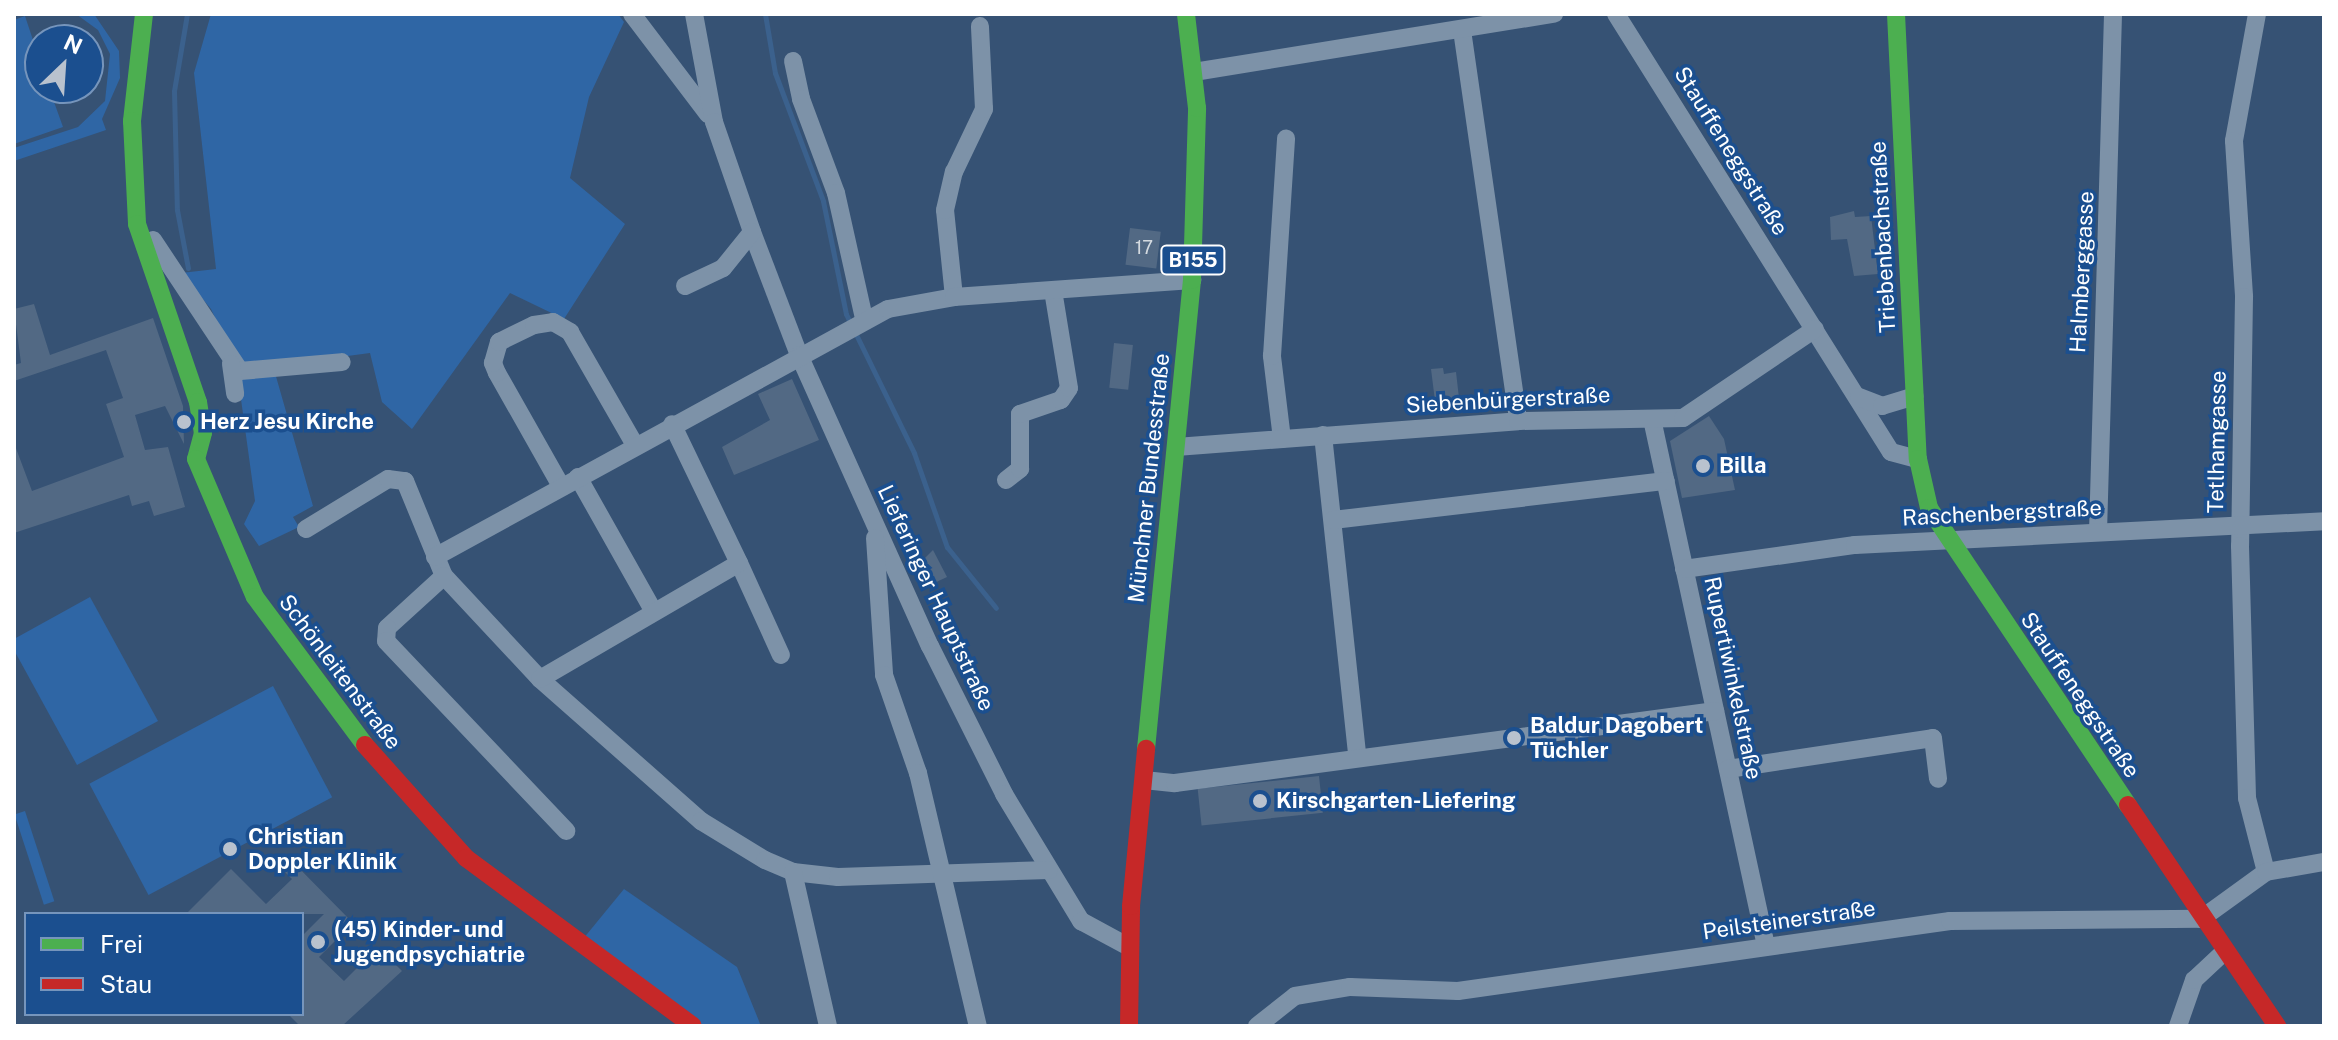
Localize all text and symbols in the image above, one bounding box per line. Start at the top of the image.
north arrow [24,24,104,104]
text: N [60,29,87,59]
street label: Stauffeneggstraße [1668,62,1794,240]
street label: Triebenbachstraße [1865,140,1901,334]
street label: Halmberggasse [2065,190,2099,354]
house number: 17 [1135,237,1153,259]
road number: B155 [1159,244,1227,276]
street label: Münchner Bundesstraße [1123,352,1175,604]
street label: Tetlhamgasse [2203,371,2231,513]
street label: Siebenbürgerstraße [1405,381,1611,419]
place label: Herz Jesu Kirche [200,409,374,435]
marker: Herz Jesu Kirche [175,413,193,431]
place label: Billa [1719,453,1767,479]
marker: Billa [1694,457,1712,475]
street label: Lieferinger Hauptstraße [872,481,1000,715]
street label: Raschenbergstraße [1902,495,2102,531]
street label: Rupertiwinkelstraße [1699,574,1767,782]
street label: Schönleitenstraße [273,589,407,755]
street label: Stauffeneggstraße [2015,607,2145,783]
place label: Baldur Dagobert Tüchler [1530,712,1703,764]
marker: Baldur Dagobert Tüchler [1505,729,1523,747]
place label: Kirschgarten-Liefering [1276,788,1516,814]
marker: Kirschgarten-Liefering [1251,792,1269,810]
place label: Christian Doppler Klinik [248,823,397,874]
marker: Christian Doppler Klinik [219,838,241,860]
street label: Peilsteinerstraße [1701,895,1877,945]
legend [24,912,304,1016]
place label: (45) Kinder- und Jugendpsychiatrie [334,916,525,968]
text: Frei [100,930,143,958]
marker: (45) Kinder- und Jugendpsychiatrie [309,933,327,951]
text: Stau [100,970,152,998]

